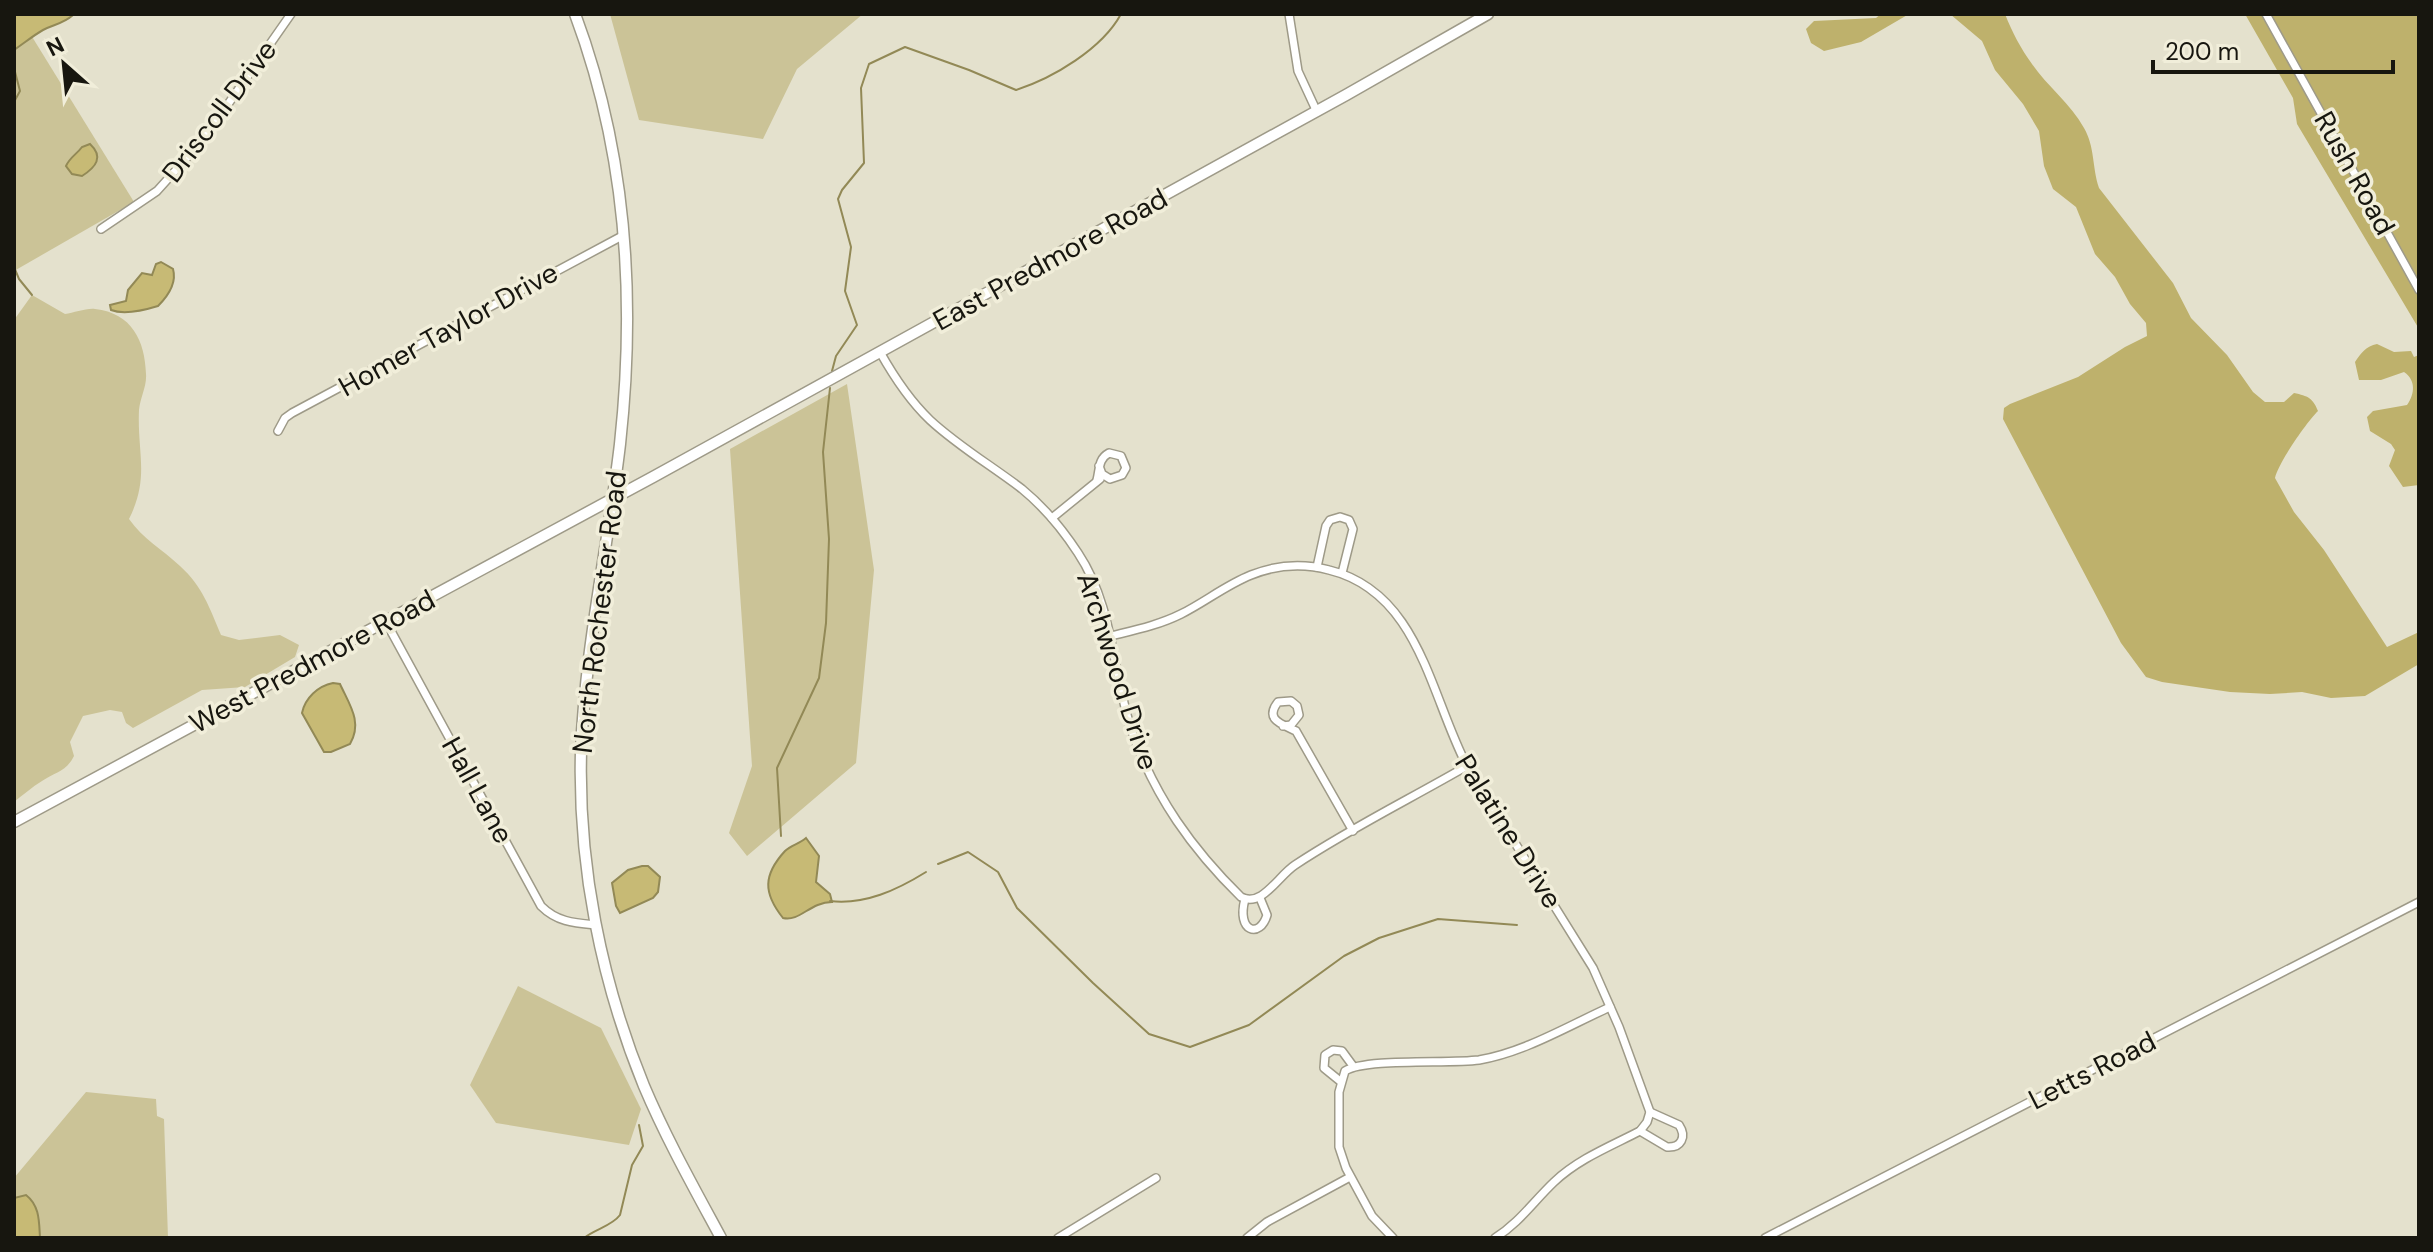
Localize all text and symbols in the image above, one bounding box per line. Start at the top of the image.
north arrow [24,24,104,104]
scale bar [2153,24,2393,74]
text: N [41,30,69,63]
street label: Driscoll Drive [154,33,285,190]
text: 200 m [2165,36,2239,67]
street label: Rush Road [2306,105,2404,241]
street label: East Predmore Road [927,180,1174,339]
street label: Homer Taylor Drive [332,254,564,405]
street label: North Rochester Road [564,469,635,755]
street label: Archwood Drive [1068,568,1167,775]
street label: West Predmore Road [183,581,441,742]
street label: Hall Lane [433,730,522,850]
street label: Palatine Drive [1446,747,1571,915]
street label: Letts Road [2022,1023,2162,1118]

